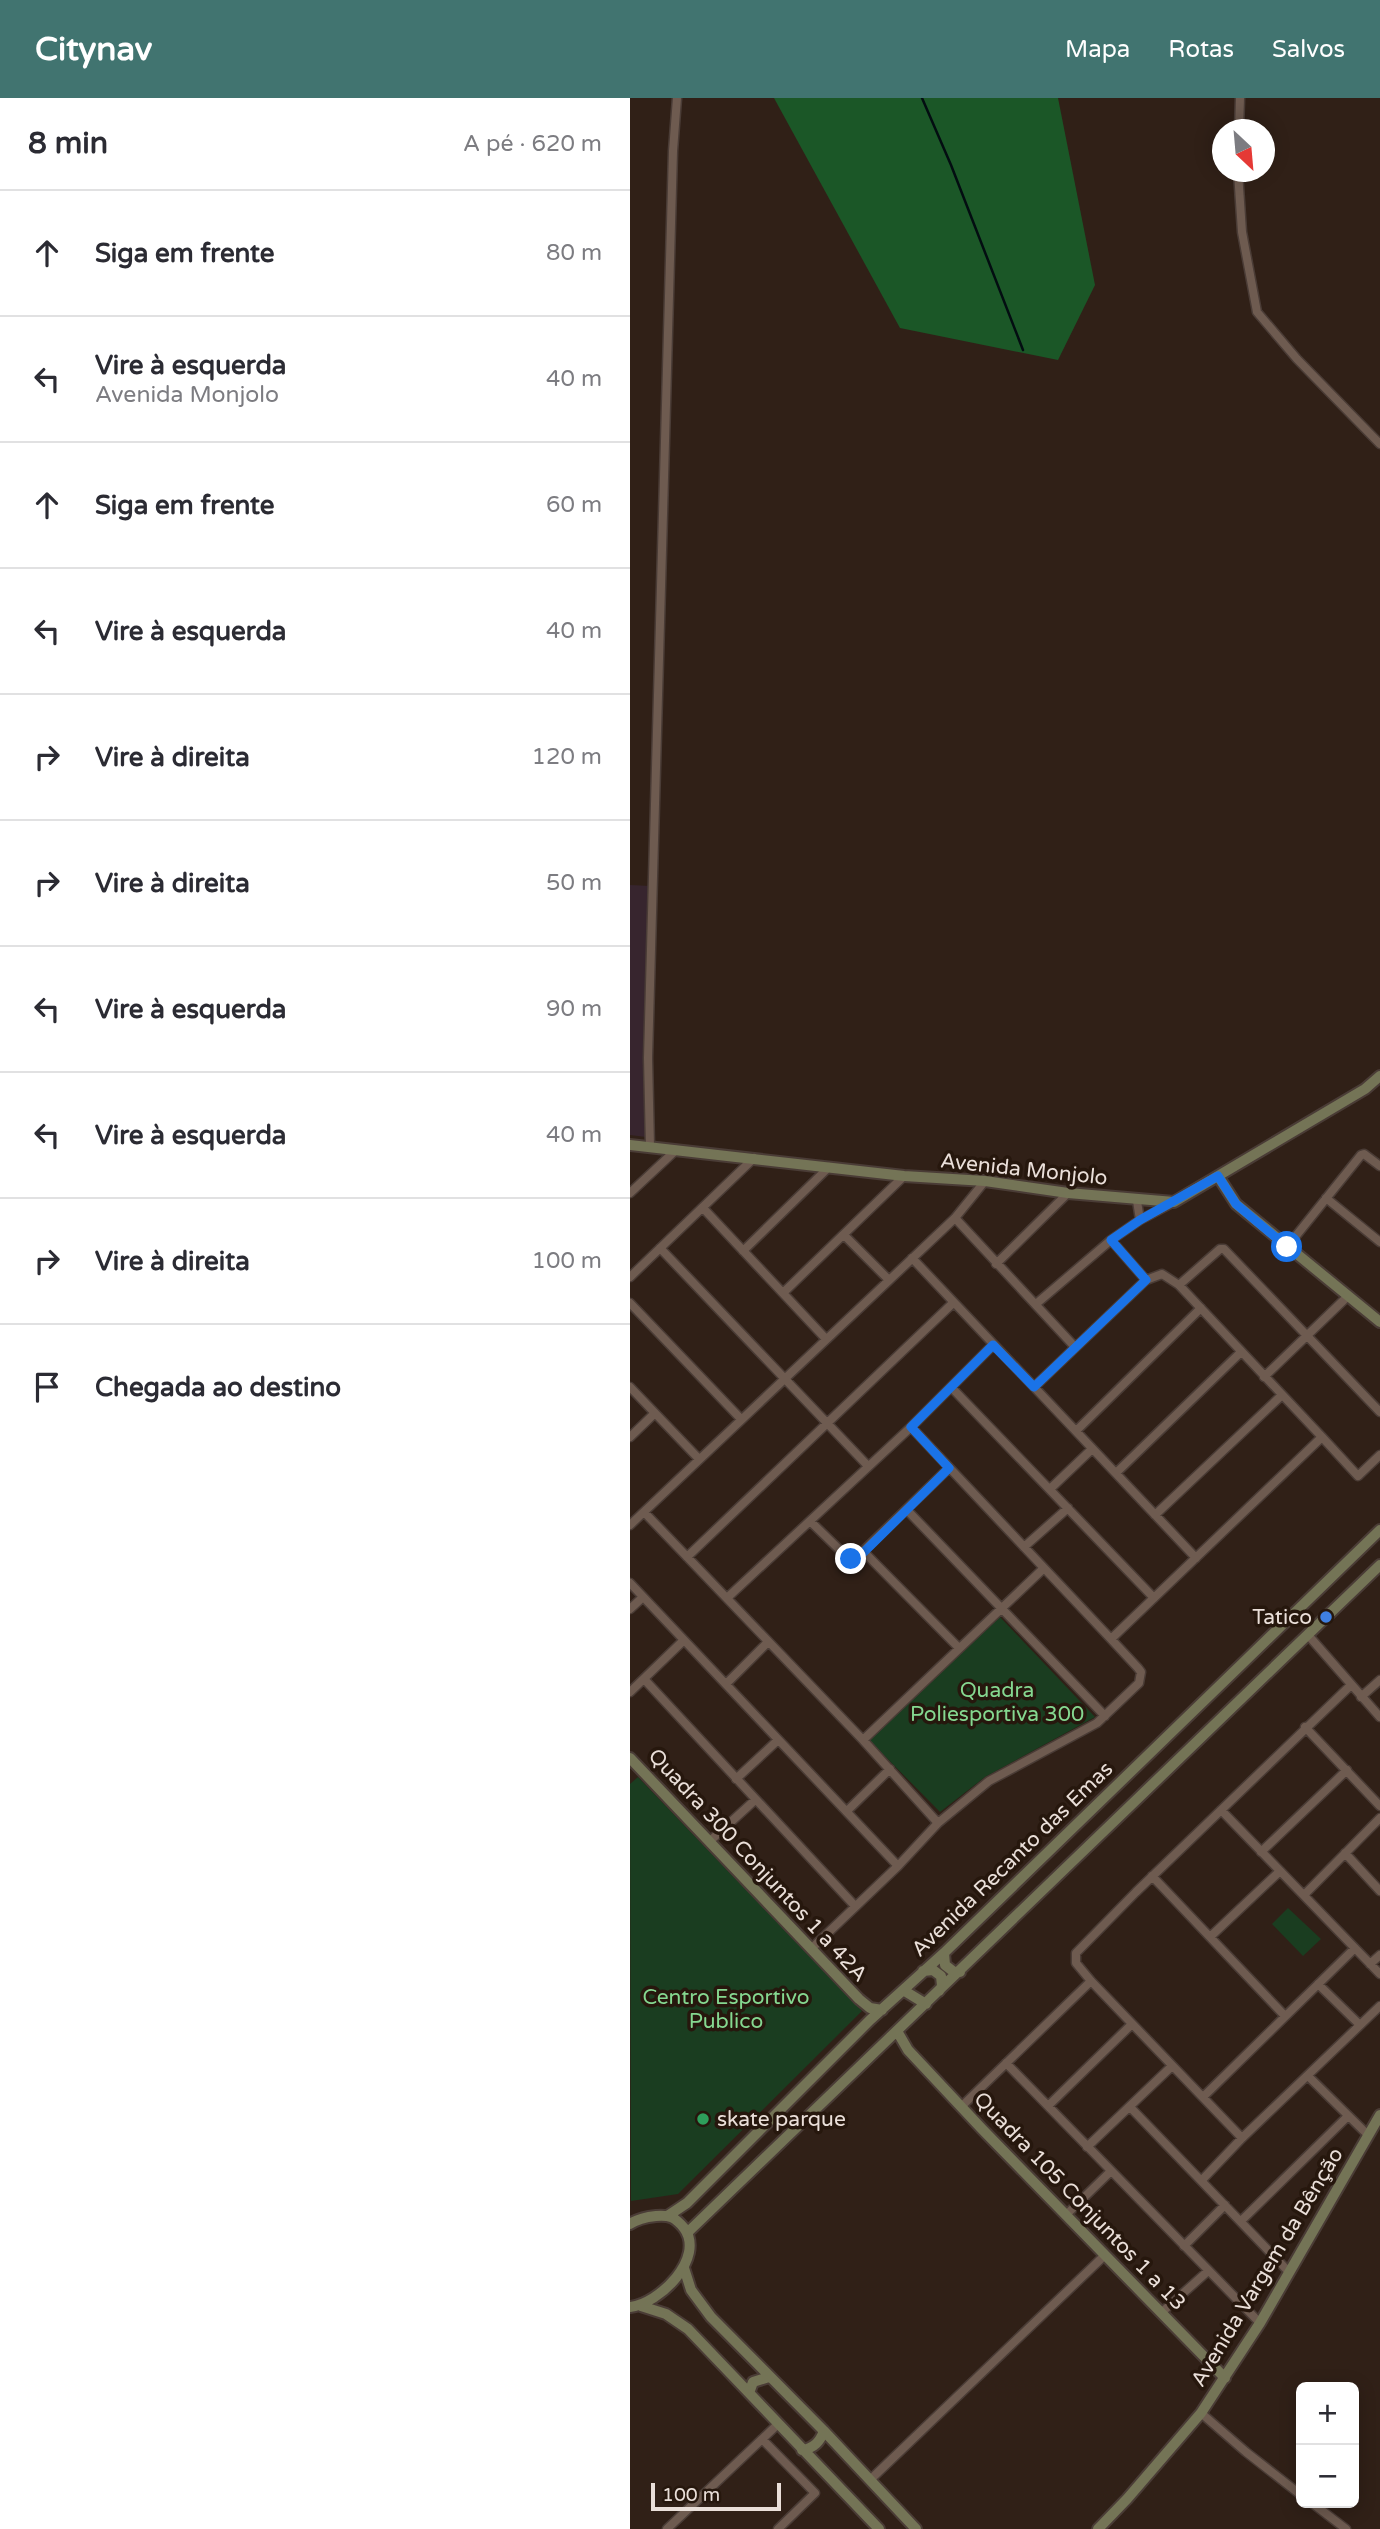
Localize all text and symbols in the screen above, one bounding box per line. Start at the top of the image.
text: Citynav [35,30,152,69]
text: Mapa [1065,35,1130,64]
text: Rotas [1168,35,1234,64]
text: Salvos [1272,35,1345,64]
north arrow [1212,119,1275,182]
text: 8 min [28,125,108,162]
text: A pé · 620 m [463,130,602,158]
icon: ahead [28,234,66,272]
text: Siga em frente [95,238,275,269]
text: 80 m [546,239,602,267]
text: Vire à esquerda [95,350,286,381]
icon: left [28,360,66,398]
text: 40 m [546,365,602,393]
text: Avenida Monjolo [95,381,279,409]
icon: ahead [28,486,66,524]
text: Siga em frente [95,490,275,521]
text: 60 m [546,491,602,519]
icon: left [28,612,66,650]
text: Vire à esquerda [95,616,286,647]
text: 40 m [546,617,602,645]
icon: right [28,738,66,776]
text: Vire à direita [95,742,250,773]
text: 120 m [532,743,602,771]
icon: right [28,864,66,902]
text: Vire à direita [95,868,250,899]
text: 50 m [546,869,602,897]
icon: left [28,990,66,1028]
text: Vire à esquerda [95,994,286,1025]
text: 90 m [546,995,602,1023]
icon: left [28,1116,66,1154]
text: Vire à esquerda [95,1120,286,1151]
text: 40 m [546,1121,602,1149]
street label: Avenida Monjolo [939,1148,1109,1191]
route start [1271,1231,1302,1262]
icon: right [28,1242,66,1280]
text: Vire à direita [95,1246,250,1277]
text: 100 m [532,1247,602,1275]
icon: arrive [28,1368,66,1406]
text: Chegada ao destino [95,1372,341,1403]
route end [835,1543,866,1574]
place label: Tatico [1252,1605,1312,1630]
marker: Tatico [1318,1609,1334,1625]
park label: Quadra Poliesportiva 300 [910,1678,1084,1727]
street label: Quadra 300 Conjuntos 1 a 42A [643,1744,872,1987]
street label: Avenida Recanto das Emas [907,1757,1118,1962]
park label: Centro Esportivo Publico [642,1985,810,2034]
street label: Quadra 105 Conjuntos 1 a 13 [969,2087,1191,2316]
place label: skate parque [717,2107,846,2132]
marker: skate parque [695,2111,711,2127]
street label: Avenida Vargem da Bênção [1186,2143,1349,2391]
map controls [1296,2382,1359,2508]
button: + [1296,2382,1359,2445]
button: − [1296,2445,1359,2508]
scale bar [651,2480,780,2512]
text: 100 m [662,2484,720,2506]

